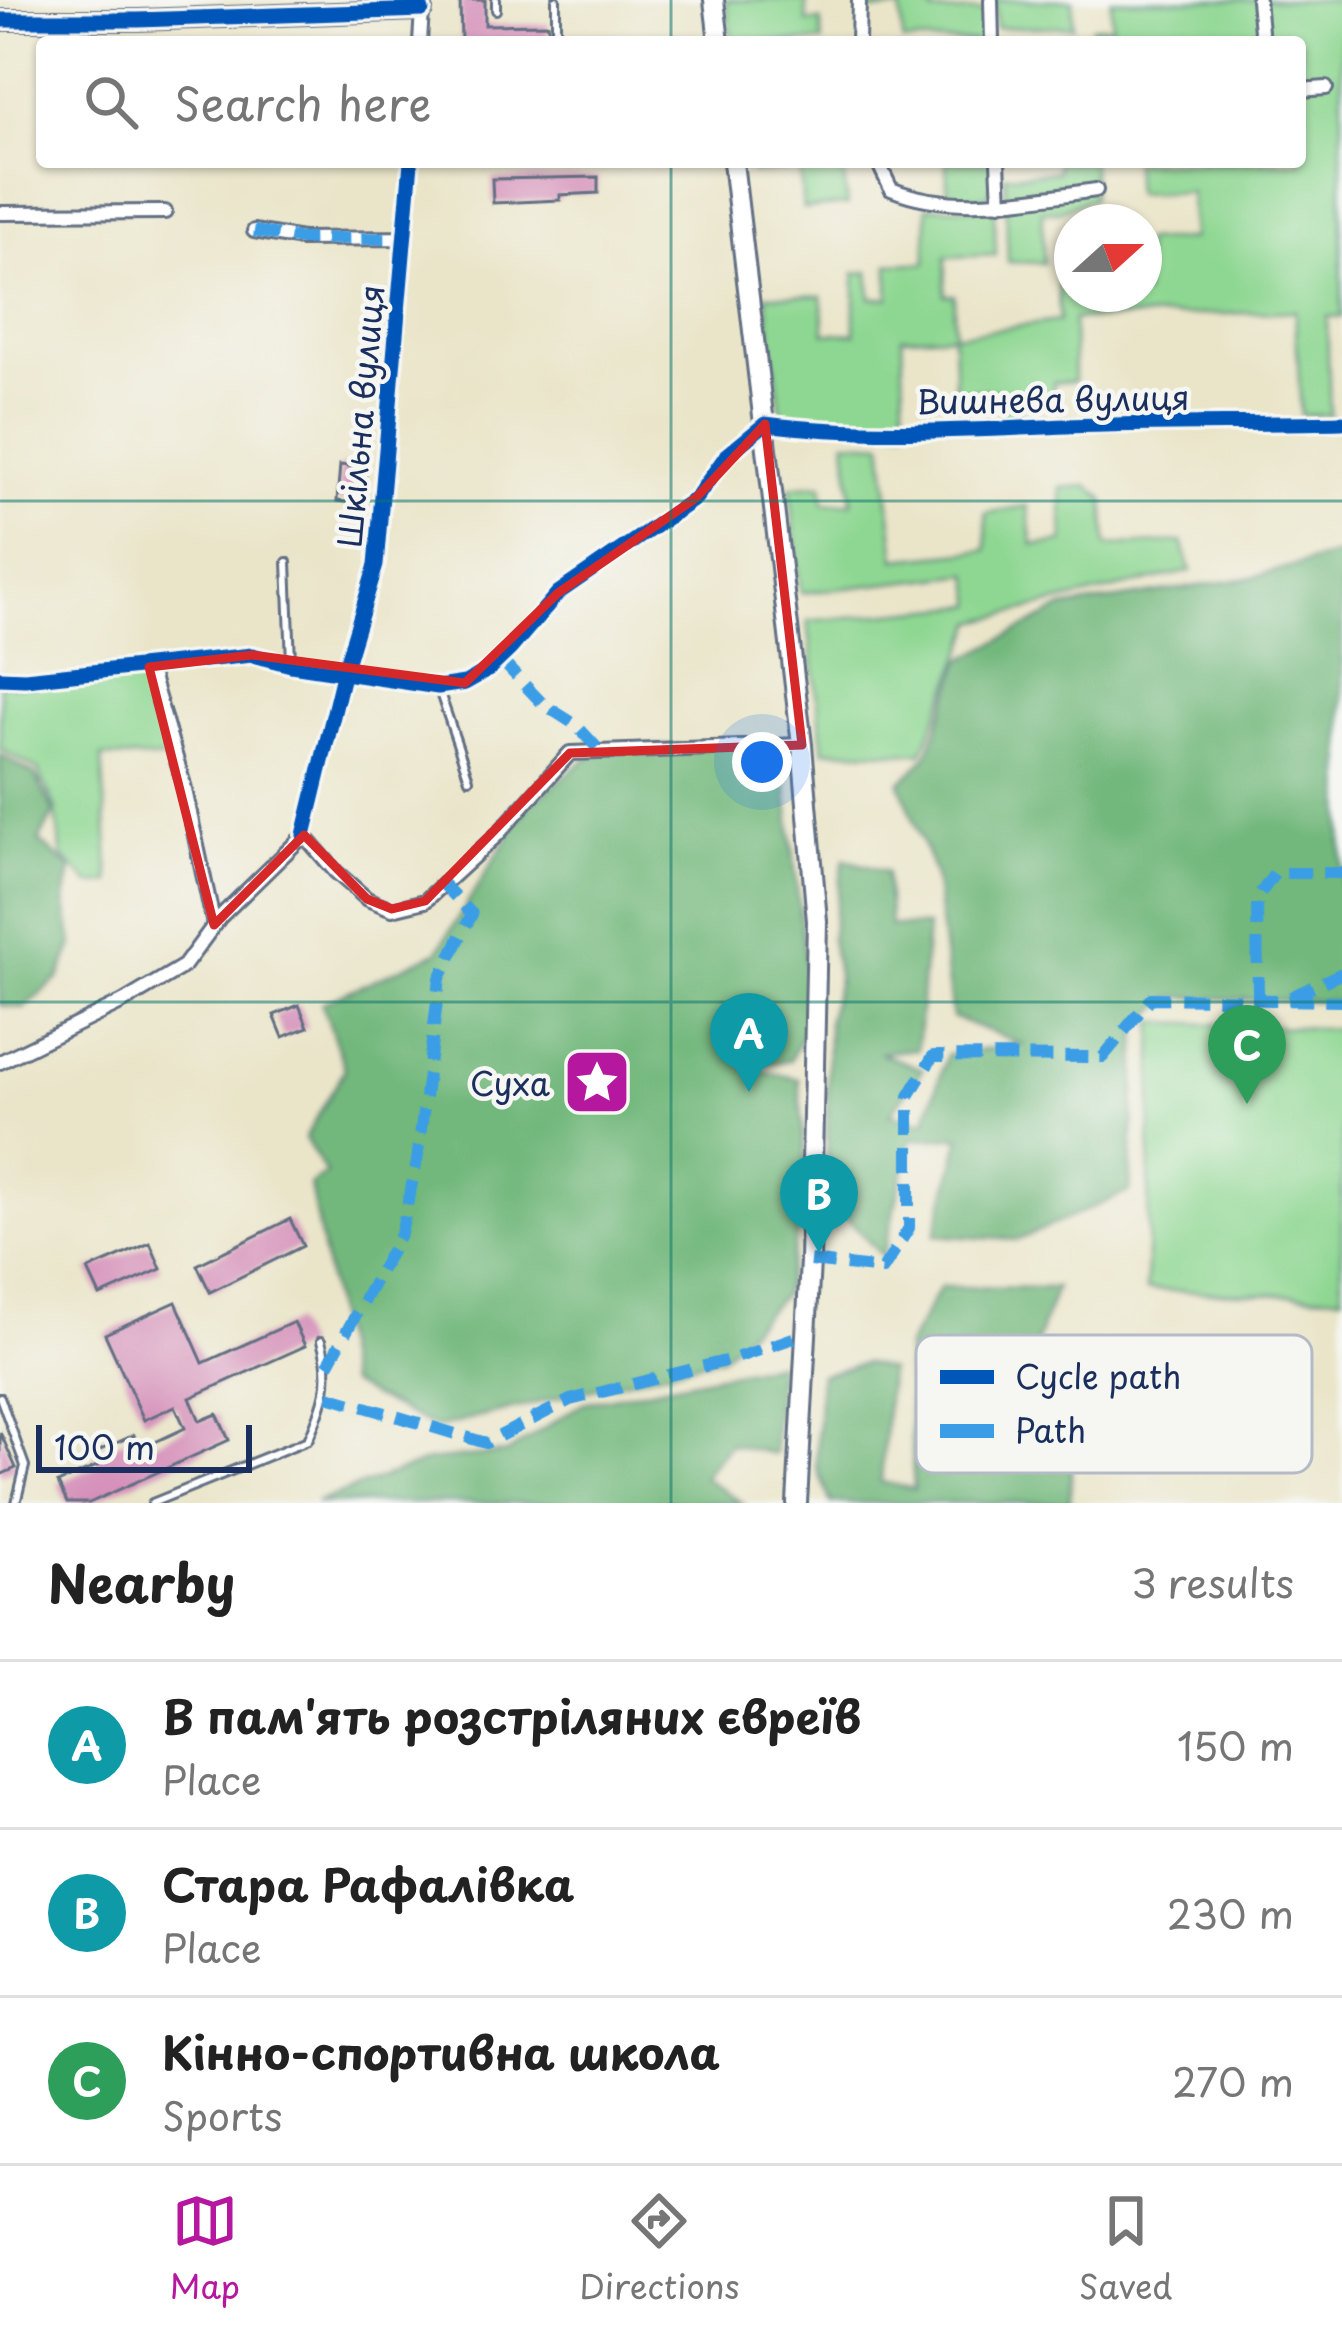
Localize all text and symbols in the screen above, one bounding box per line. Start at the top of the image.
search box [36,36,1306,168]
text: Search here [174,68,431,136]
icon: search [78,69,144,135]
north arrow [1054,204,1162,312]
street label: Шкільна вулиця [323,283,395,549]
street label: Вишнева вулиця [916,371,1190,425]
your location [732,732,792,792]
pin: A [710,993,788,1092]
pin: C [1208,1005,1286,1104]
place icon: Суха [562,1047,632,1117]
place label: Суха [470,1057,551,1107]
pin: B [780,1154,858,1253]
legend [916,1335,1312,1473]
text: Cycle path [1015,1350,1181,1400]
text: Path [1015,1404,1086,1454]
scale bar [36,1419,252,1472]
text: 100 m [54,1421,155,1471]
text: Nearby [48,1543,235,1620]
text: 3 results [1131,1552,1294,1611]
text: В пам'ять розстріляних євреїв [162,1681,861,1749]
text: A [72,1715,102,1774]
text: 150 m [1177,1715,1294,1774]
text: Place [162,1749,262,1808]
text: Стара Рафалівка [162,1849,574,1917]
text: B [74,1883,100,1942]
text: 230 m [1167,1883,1294,1942]
text: Place [162,1917,262,1976]
text: Кінно-спортивна школа [162,2017,720,2085]
text: C [72,2051,102,2110]
text: 270 m [1172,2051,1294,2110]
text: Sports [162,2085,282,2144]
tab: Map [170,2188,240,2310]
tab: Directions [579,2188,740,2310]
tab: Saved [1079,2188,1172,2310]

